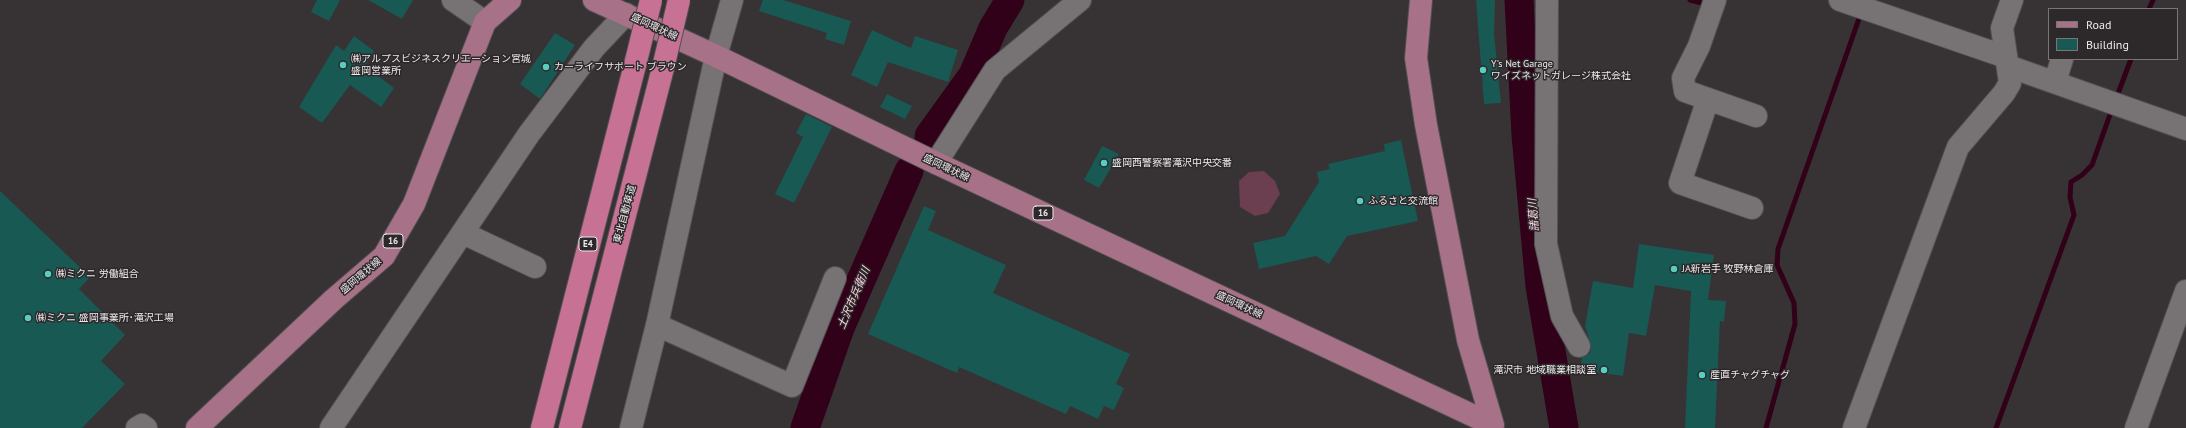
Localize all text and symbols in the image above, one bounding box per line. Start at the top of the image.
legend [2048,8,2178,60]
street label: 盛岡環状線 [629,11,679,43]
text: Road [2086,17,2111,32]
text: Building [2086,37,2129,52]
place label: ㈱アルプスビジネスクリエーション宮城 盛岡営業所 [351,53,531,76]
place label: Y’s Net Garage ワイズネットガレージ株式会社 [1491,58,1631,82]
marker: ㈱アルプスビジネスクリエーション宮城 盛岡営業所 [338,60,348,70]
place label: カーライフサポート ブラウン [554,61,687,73]
marker: カーライフサポート ブラウン [541,62,551,72]
marker: Y’s Net Garage ワイズネットガレージ株式会社 [1478,65,1488,75]
street label: 盛岡環状線 [921,152,971,184]
place label: 盛岡西警察署滝沢中央交番 [1112,157,1232,169]
marker: 盛岡西警察署滝沢中央交番 [1099,158,1109,168]
street label: 東北自動車道 [611,183,639,245]
place label: ふるさと交流館 [1368,195,1438,207]
marker: ふるさと交流館 [1355,196,1365,206]
water label: 諸葛川 [1526,198,1542,232]
road number: 16 [1033,206,1053,220]
road number: 16 [383,234,403,248]
road number: E4 [579,237,597,251]
street label: 盛岡環状線 [338,255,384,297]
place label: JA新岩手 牧野林倉庫 [1682,263,1773,275]
marker: JA新岩手 牧野林倉庫 [1669,264,1679,274]
water label: 土沢市兵衛川 [835,265,873,331]
place label: ㈱ミクニ 労働組合 [56,268,139,280]
marker: ㈱ミクニ 労働組合 [43,269,53,279]
street label: 盛岡環状線 [1214,289,1264,321]
place label: ㈱ミクニ 盛岡事業所･滝沢工場 [36,312,174,324]
marker: ㈱ミクニ 盛岡事業所･滝沢工場 [23,313,33,323]
place label: 滝沢市 地域職業相談室 [1493,364,1596,376]
marker: 滝沢市 地域職業相談室 [1599,365,1609,375]
place label: 産直チャグチャグ [1710,369,1790,381]
marker: 産直チャグチャグ [1697,370,1707,380]

